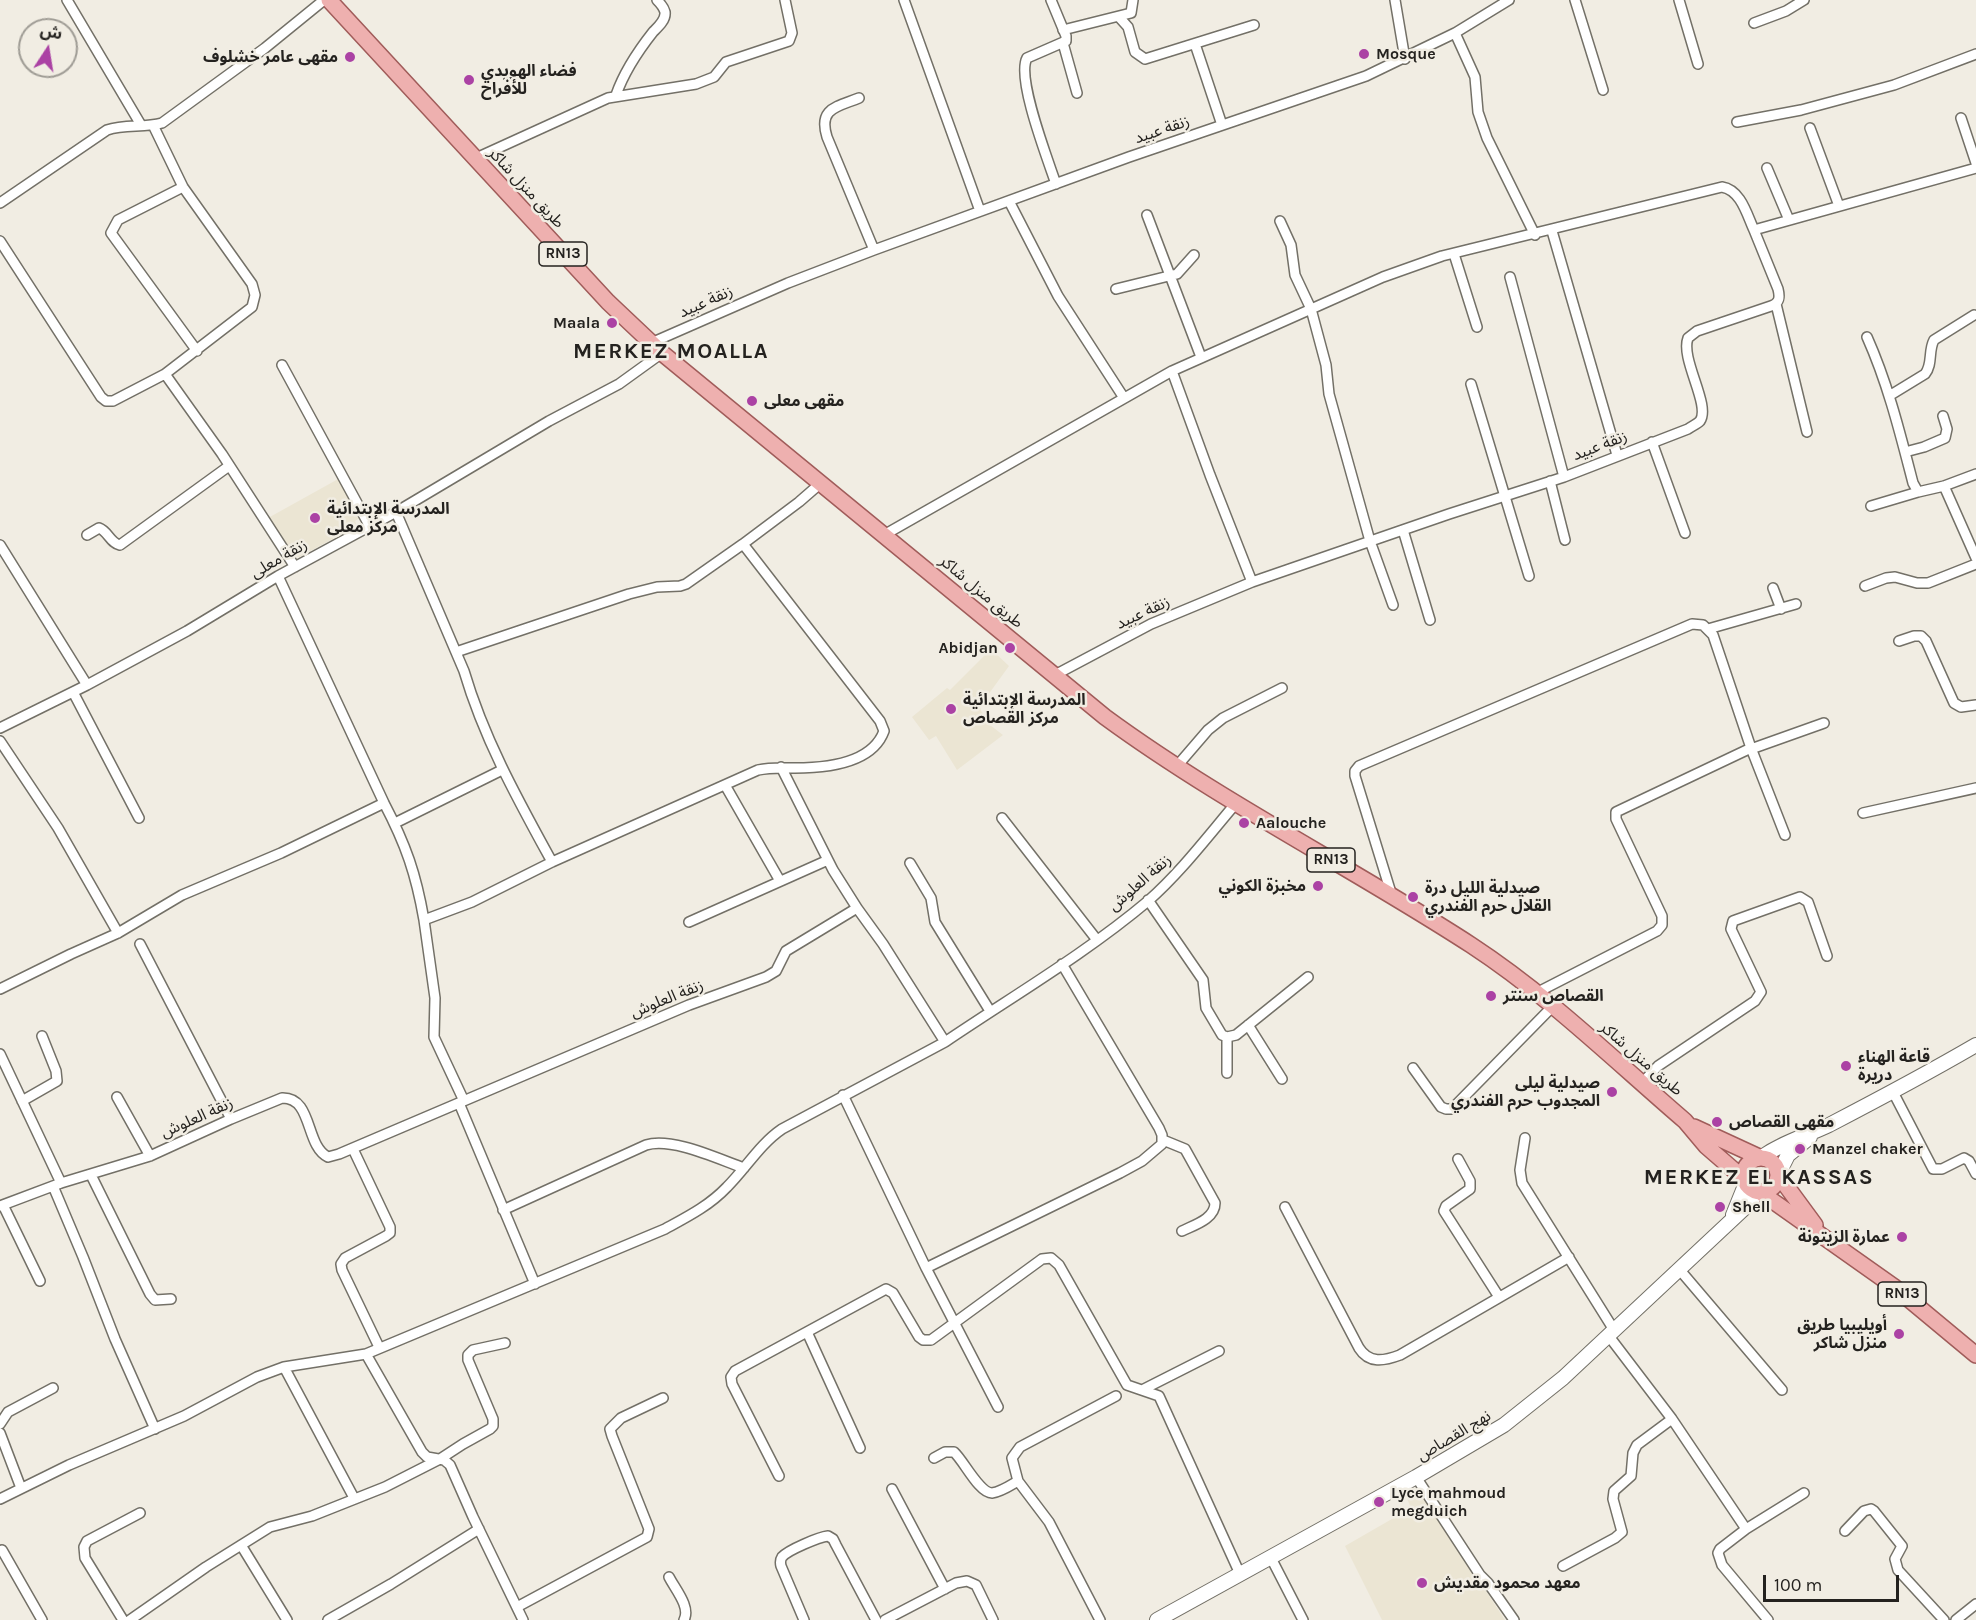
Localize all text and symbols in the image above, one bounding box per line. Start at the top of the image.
north arrow [18,18,78,78]
text: ش [39,20,64,43]
place label: Mosque [1376,44,1436,64]
place label: مقهى عامر خشلوف [203,47,338,67]
marker: Mosque [1357,47,1371,61]
marker: مقهى عامر خشلوف [343,50,357,64]
place label: فضاء الهويدي للأفراح [481,61,576,99]
marker: فضاء الهويدي للأفراح [462,73,476,87]
street label: زنقة عبيد [1132,112,1192,148]
street label: طريق منزل شاكر [484,144,568,232]
road number: RN13 [539,242,587,266]
street label: زنقة عبيد [676,282,736,322]
place label: Maala [553,313,600,333]
marker: Maala [605,316,619,330]
district label: MERKEZ MOALLA [573,339,769,365]
place label: مقهى معلى [764,391,844,411]
marker: مقهى معلى [745,394,759,408]
street label: زنقة عبيد [1570,427,1630,465]
place label: المدرسة الإبتدائية مركز معلى [327,499,450,537]
marker: المدرسة الإبتدائية مركز معلى [308,511,322,525]
street label: زنقة معلى [247,535,311,583]
street label: طريق منزل شاكر [935,551,1027,633]
street label: زنقة عبيد [1113,592,1173,634]
place label: Abidjan [938,638,998,658]
marker: Abidjan [1003,641,1017,655]
place label: المدرسة الإبتدائية مركز القصاص [963,690,1086,728]
marker: المدرسة الإبتدائية مركز القصاص [944,702,958,716]
place label: Aalouche [1256,813,1326,833]
marker: Aalouche [1237,816,1251,830]
road number: RN13 [1307,848,1355,872]
street label: زنقة العلوش [1105,850,1175,916]
place label: مخبزة الكوني [1218,876,1306,896]
place label: صيدلية الليل درة القلال حرم الفندري [1425,878,1551,916]
marker: مخبزة الكوني [1311,879,1325,893]
marker: صيدلية الليل درة القلال حرم الفندري [1406,890,1420,904]
street label: زنقة العلوش [628,976,706,1022]
place label: القصاص سنتر [1503,986,1604,1006]
marker: القصاص سنتر [1484,989,1498,1003]
street label: طريق منزل شاكر [1596,1018,1686,1100]
place label: قاعة الهناء دريرة [1858,1047,1930,1085]
marker: قاعة الهناء دريرة [1839,1059,1853,1073]
place label: صيدلية ليلى المجدوب حرم الفندري [1451,1073,1600,1111]
marker: صيدلية ليلى المجدوب حرم الفندري [1605,1085,1619,1099]
street label: زنقة العلوش [158,1094,236,1142]
place label: مقهى القصاص [1729,1112,1834,1132]
marker: مقهى القصاص [1710,1115,1724,1129]
place label: Manzel chaker [1812,1139,1923,1159]
marker: Manzel chaker [1793,1142,1807,1156]
district label: MERKEZ EL KASSAS [1644,1165,1874,1191]
place label: Shell [1732,1197,1770,1217]
marker: Shell [1713,1200,1727,1214]
place label: عمارة الزيتونة [1798,1227,1890,1247]
marker: عمارة الزيتونة [1895,1230,1909,1244]
road number: RN13 [1878,1282,1926,1306]
place label: أويليبيا طريق منزل شاكر [1797,1315,1887,1353]
marker: أويليبيا طريق منزل شاكر [1892,1327,1906,1341]
street label: نهج القصاص [1413,1406,1495,1466]
place label: Lyce mahmoud megduich [1391,1483,1506,1521]
marker: Lyce mahmoud megduich [1372,1495,1386,1509]
scale bar [1766,1563,1902,1601]
place label: معهد محمود مقديش [1434,1573,1581,1593]
text: 100 m [1774,1574,1822,1596]
marker: معهد محمود مقديش [1415,1576,1429,1590]

